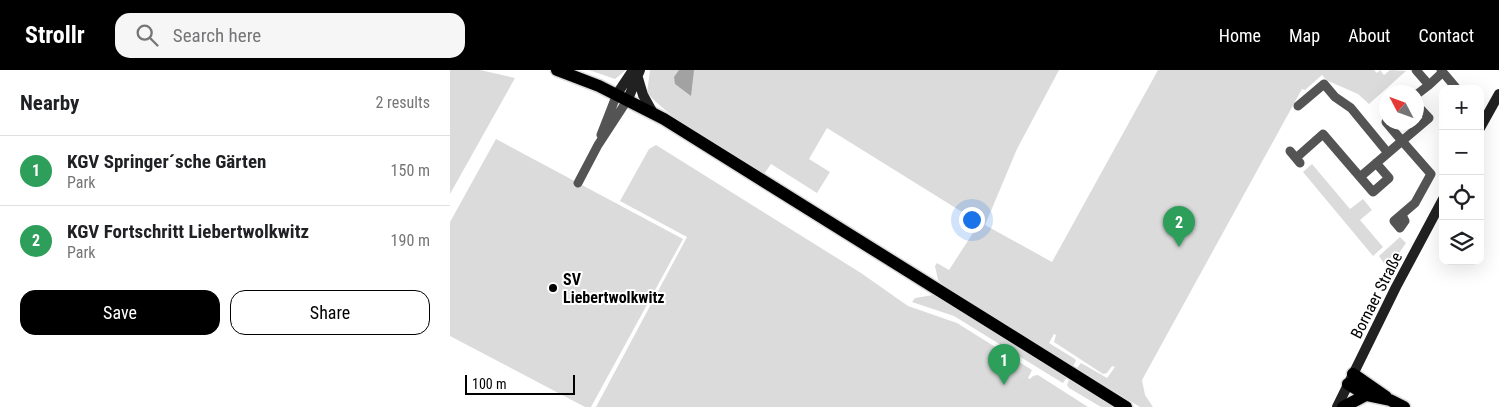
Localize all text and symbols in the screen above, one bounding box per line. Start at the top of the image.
search box [115,13,465,58]
text: Strollr [25,21,85,49]
icon: search [133,21,161,49]
text: Search here [173,24,261,47]
text: Home [1219,25,1261,46]
text: Map [1289,25,1320,46]
text: About [1348,25,1390,46]
text: Contact [1418,25,1474,46]
north arrow [1379,85,1424,130]
map controls [1439,85,1484,265]
button: + [1439,85,1484,130]
text: Nearby [20,91,79,115]
text: 2 results [375,93,430,112]
button: − [1439,130,1484,175]
text: KGV Springer´sche Gärten [67,150,266,173]
text: 1 [32,161,40,180]
text: 150 m [391,161,430,180]
text: Park [67,173,96,192]
button: locate [1439,175,1484,220]
pin: 2 [1163,206,1195,247]
your location [959,207,985,233]
text: KGV Fortschritt Liebertwolkwitz [67,220,309,243]
button: layers [1439,220,1484,265]
text: 2 [32,231,40,250]
text: 190 m [391,231,430,250]
text: Park [67,243,96,262]
street label: Bornaer Straße [1347,249,1406,342]
place label: SV Liebertwolkwitz [563,270,665,307]
marker: SV Liebertwolkwitz [547,282,559,294]
button: Save [20,290,220,335]
button: Share [230,290,430,335]
pin: 1 [988,344,1020,385]
scale bar [465,372,575,395]
text: 100 m [472,376,507,392]

